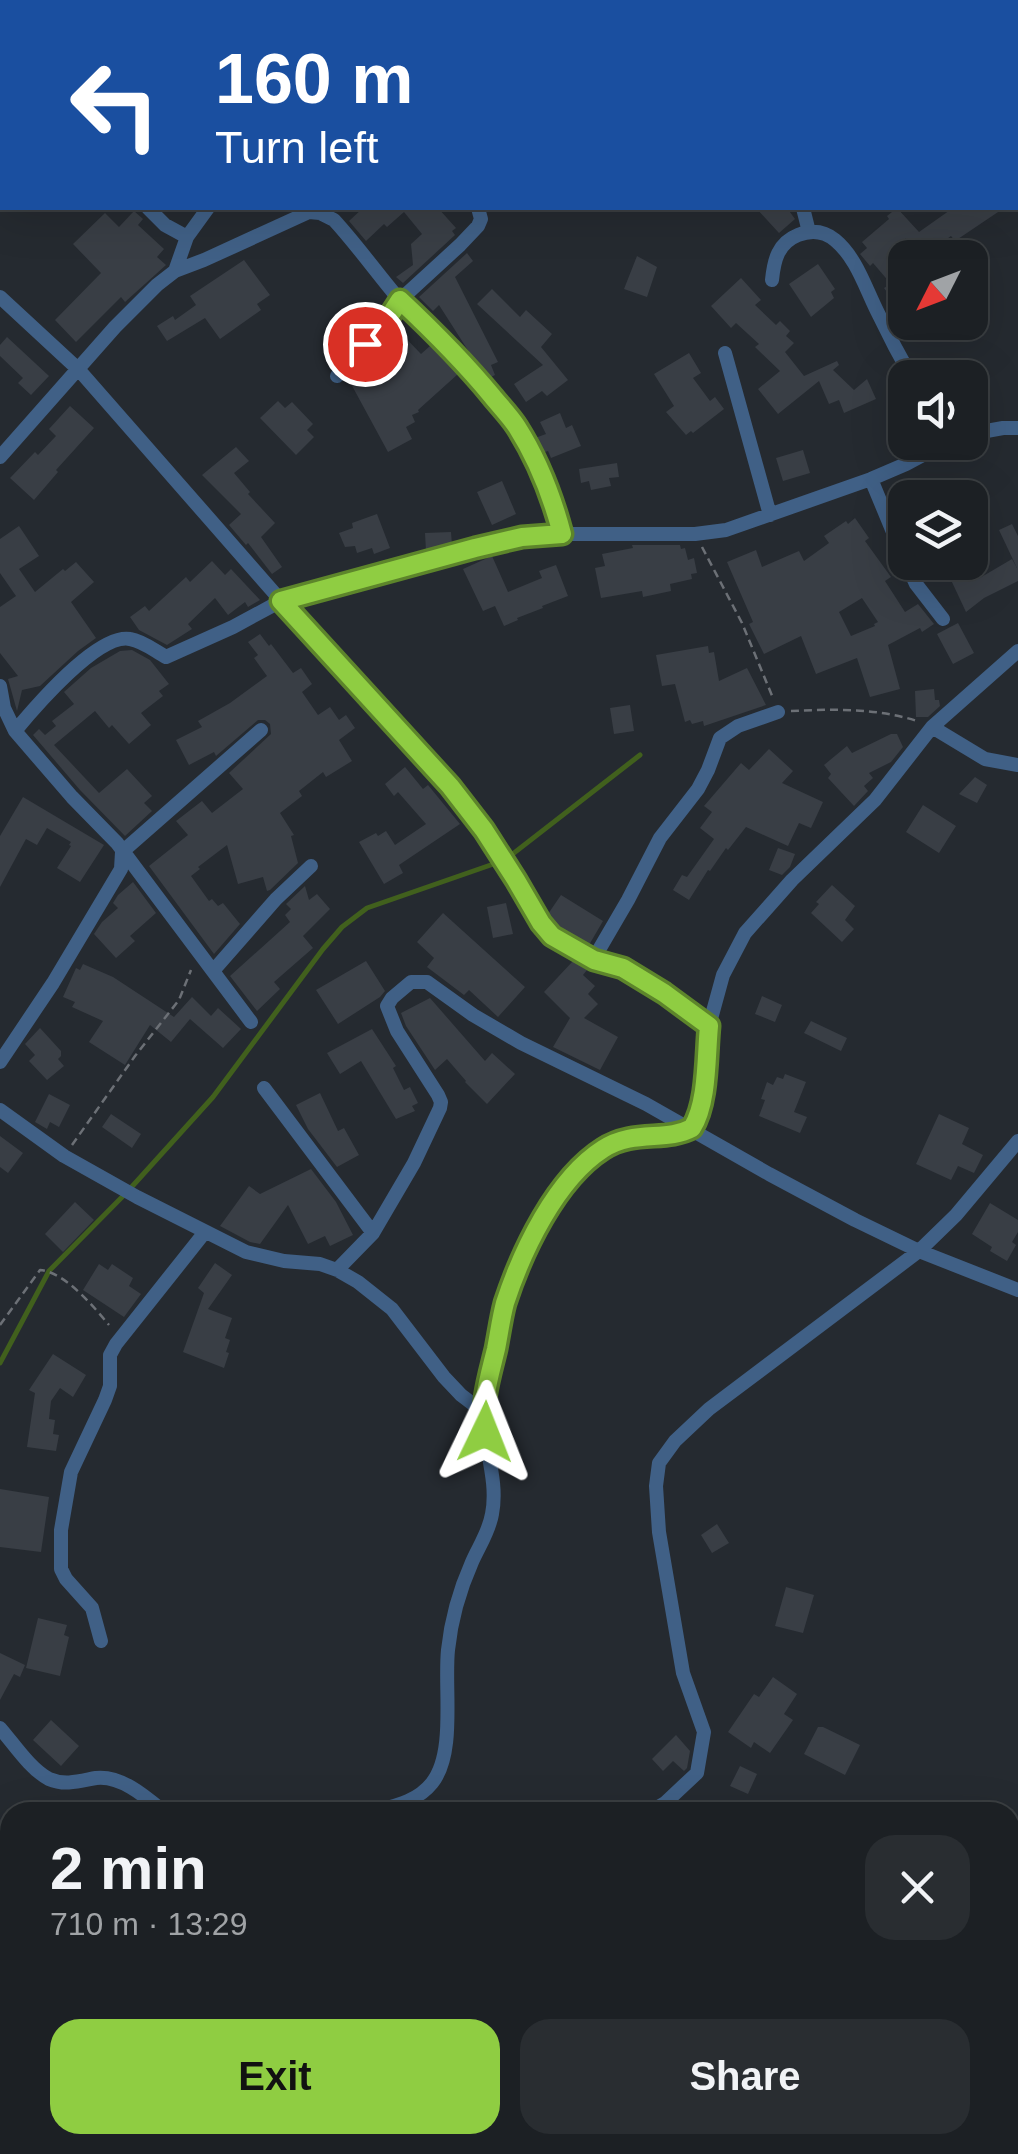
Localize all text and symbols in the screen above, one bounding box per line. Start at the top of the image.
icon: left [50,40,180,170]
text: 160 m [215,40,413,118]
text: Turn left [215,122,378,173]
north arrow [888,240,988,340]
map controls [888,240,988,580]
pin [323,302,408,387]
icon: arrive [338,317,393,372]
button: sound [888,360,988,460]
button: layers [888,480,988,580]
position arrow [433,1380,537,1484]
text: 2 min [50,1835,207,1902]
button: close [865,1835,970,1940]
text: 710 m · 13:29 [50,1906,247,1942]
button: Exit [50,2019,500,2134]
button: Share [520,2019,970,2134]

